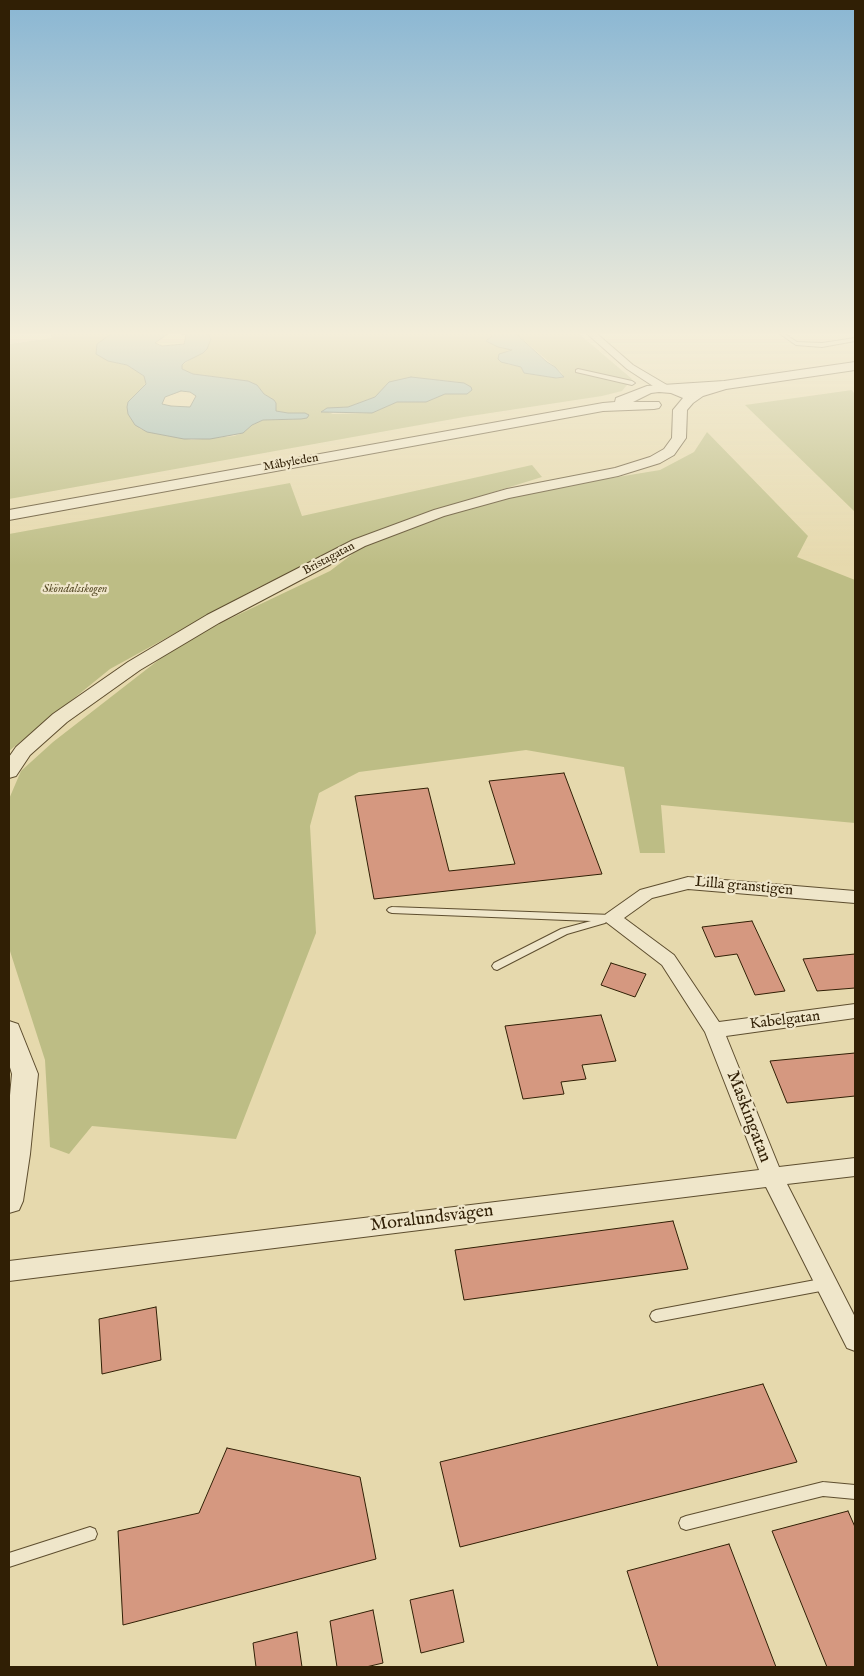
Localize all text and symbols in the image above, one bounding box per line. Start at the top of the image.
street label: Måbyleden [262,451,320,475]
street label: Bristagatan [301,539,357,579]
park label: Sköndalsskogen [43,583,107,597]
street label: Lilla granstigen [694,874,794,900]
street label: Kabelgatan [749,1008,821,1034]
street label: Maskingatan [721,1068,775,1166]
street label: Moralundsvägen [369,1201,495,1237]

